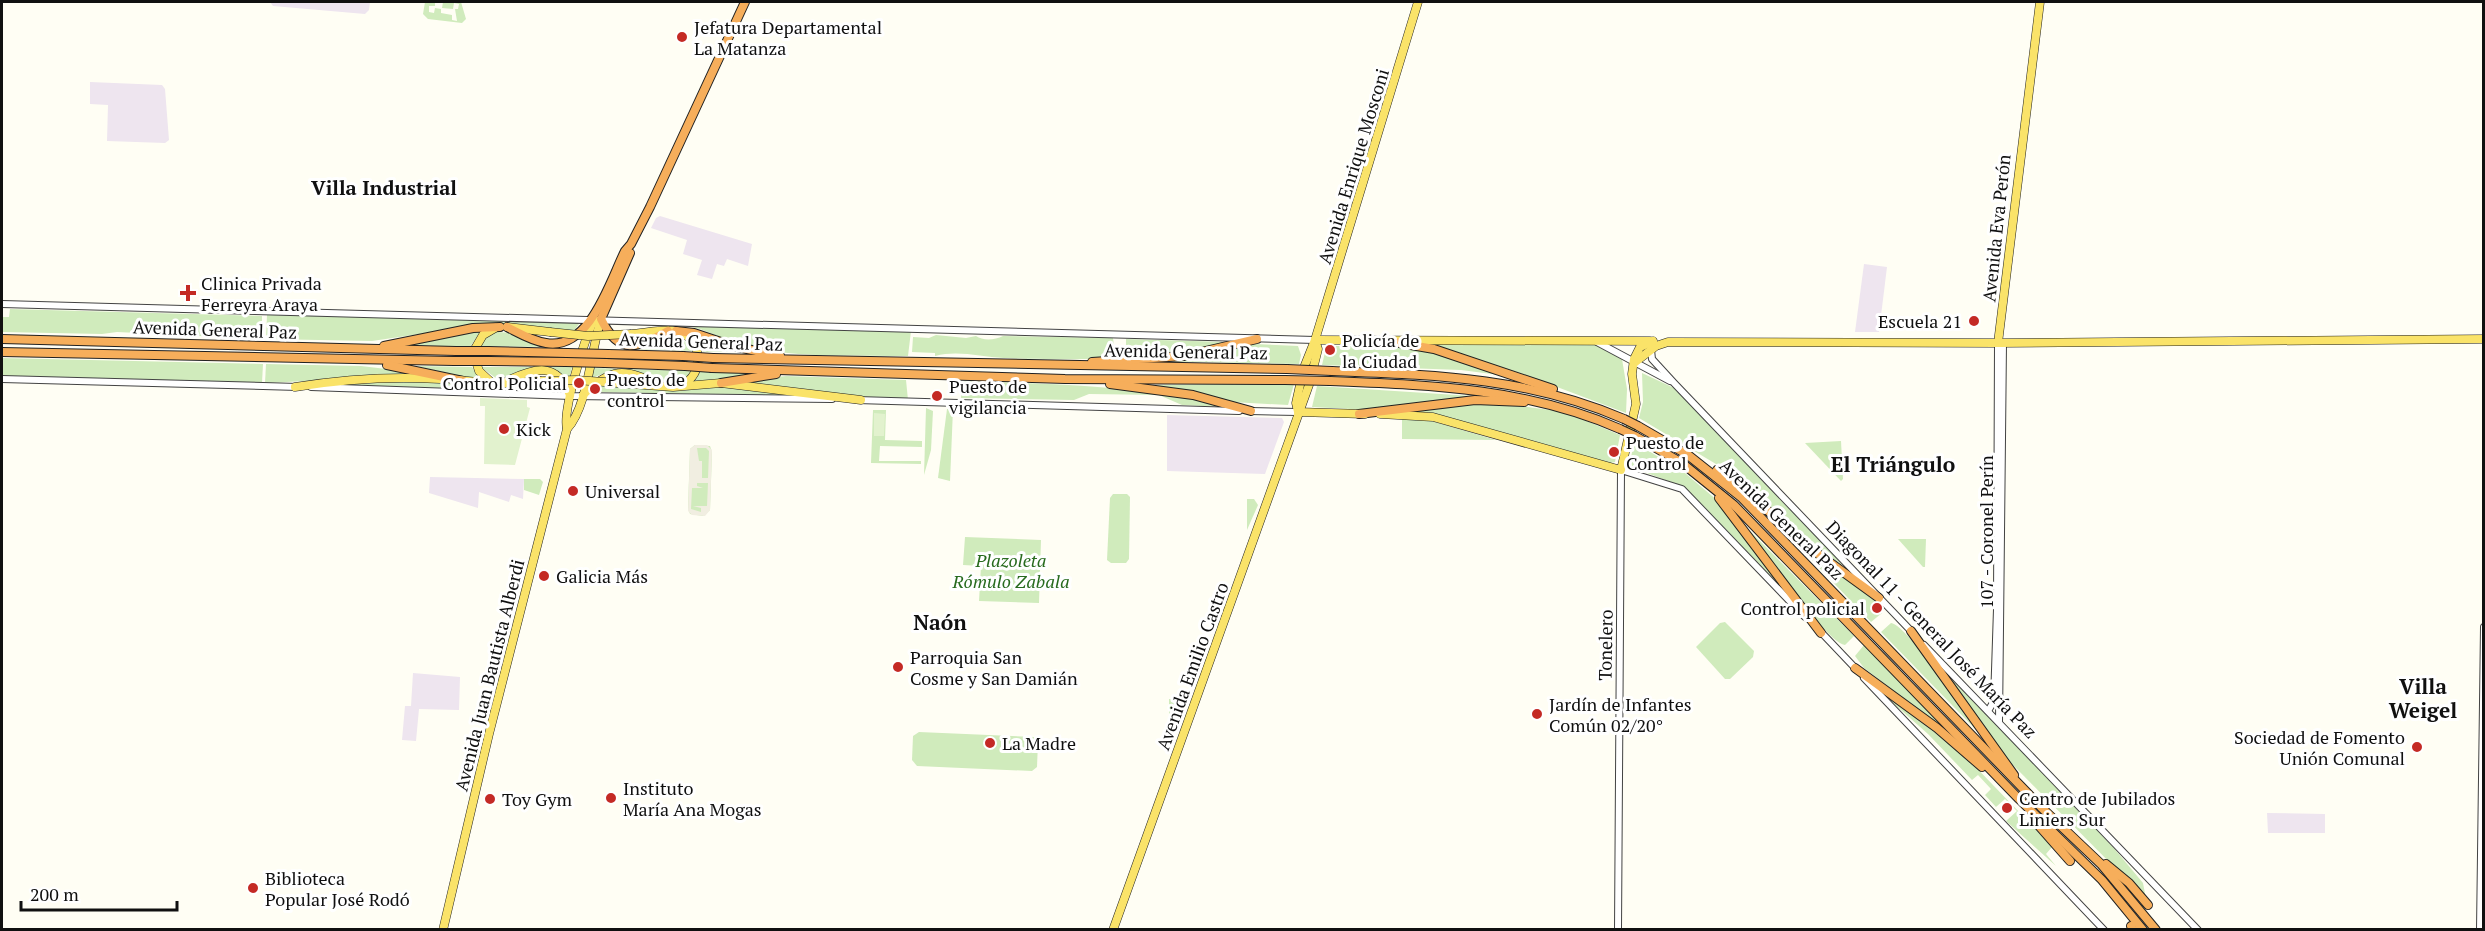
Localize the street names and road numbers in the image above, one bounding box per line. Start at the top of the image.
street label: Avenida Enrique Mosconi [1312,65,1394,267]
street label: Avenida Eva Perón [1976,153,2016,303]
street label: Avenida General Paz [133,314,297,344]
street label: Avenida General Paz [619,326,783,356]
street label: Avenida General Paz [1104,338,1268,364]
street label: Avenida General Paz [1715,453,1849,585]
street label: 107 - Coronel Perín [1974,455,1998,609]
street label: Diagonal 11 - General José María Paz [1821,515,2043,743]
street label: Avenida Juan Bautista Alberdi [449,557,529,793]
street label: Avenida Emilio Castro [1150,579,1234,753]
street label: Tonelero [1592,609,1618,681]

